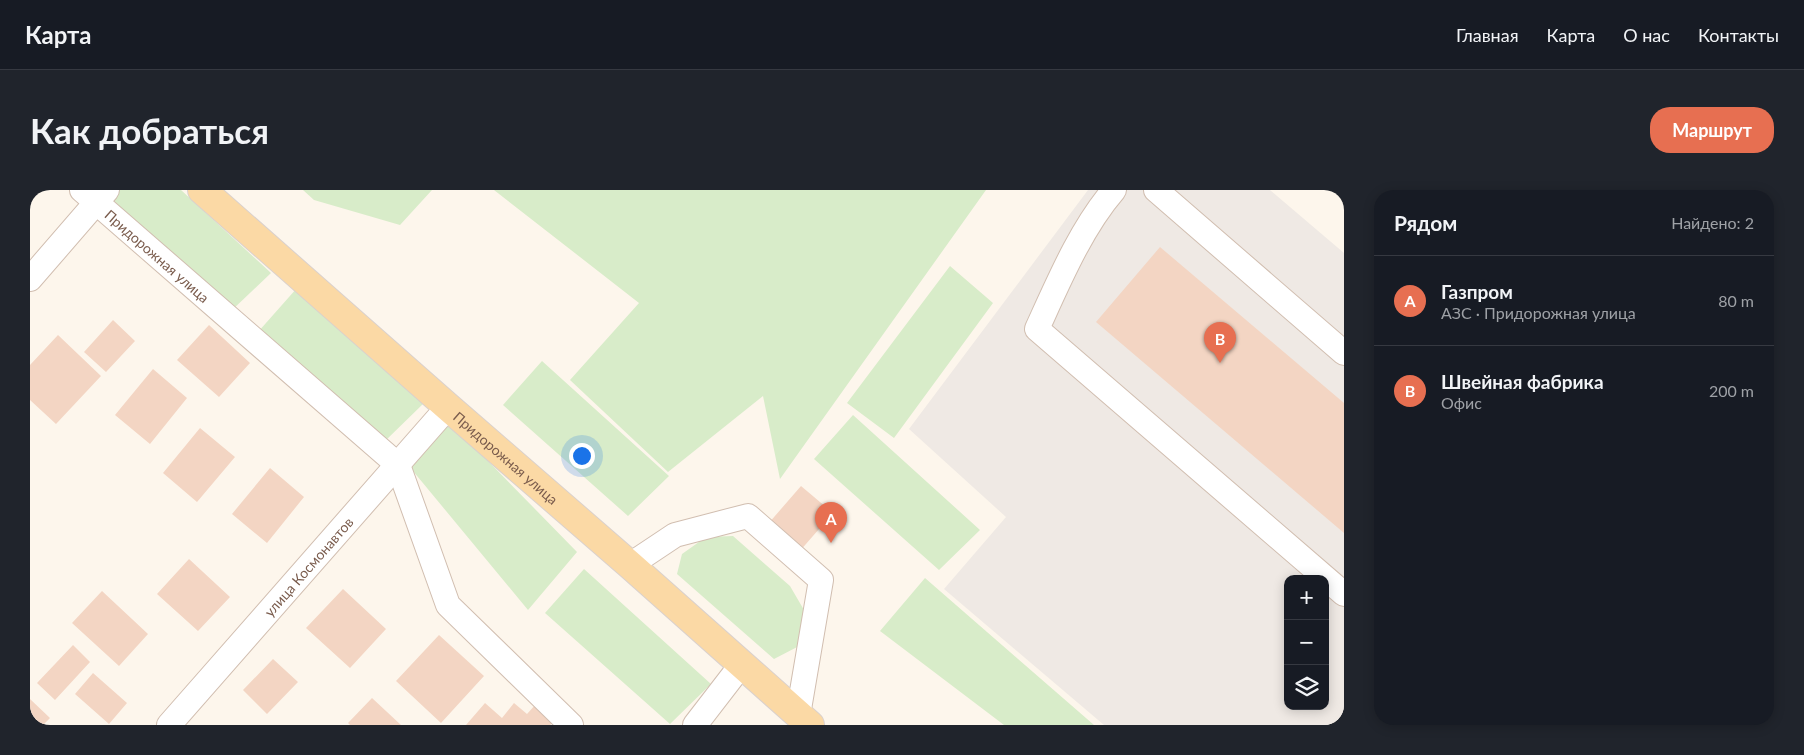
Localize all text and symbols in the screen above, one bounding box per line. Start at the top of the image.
text: Карта [25,20,92,49]
text: Главная [1456,24,1519,46]
text: Карта [1547,24,1595,46]
text: О нас [1623,24,1670,46]
text: Контакты [1698,24,1779,46]
button: Маршрут [1650,107,1774,153]
text: Как добраться [30,109,269,151]
street label: Придорожная улица [102,206,213,306]
text: Рядом [1394,210,1457,235]
text: Найдено: 2 [1671,213,1754,232]
text: Газпром [1441,280,1513,303]
text: A [1404,291,1416,310]
text: 80 m [1718,291,1754,310]
text: АЗС · Придорожная улица [1441,303,1636,322]
pin: B [1204,322,1236,363]
text: Швейная фабрика [1441,370,1604,393]
text: B [1405,381,1415,400]
text: 200 m [1709,381,1754,400]
text: Офис [1441,393,1482,412]
street label: Придорожная улица [450,408,562,507]
your location [569,443,595,469]
pin: A [815,502,847,543]
street label: улица Космонавтов [260,513,356,620]
map controls [1284,575,1329,710]
button: + [1284,575,1329,620]
button: − [1284,620,1329,665]
button: layers [1284,665,1329,710]

